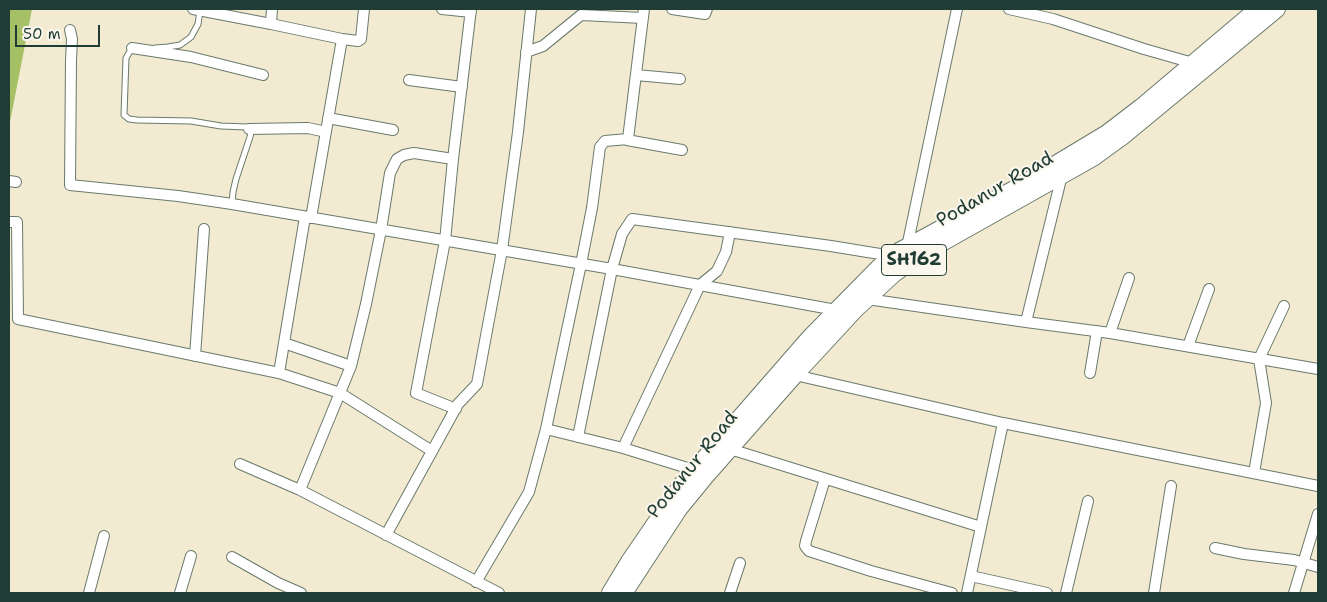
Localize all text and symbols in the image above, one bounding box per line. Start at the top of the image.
scale bar [18,15,102,47]
text: 50 m [23,24,61,44]
street label: Podanur Road [932,147,1058,233]
road number: SH162 [882,244,946,276]
street label: Podanur Road [643,407,743,523]

